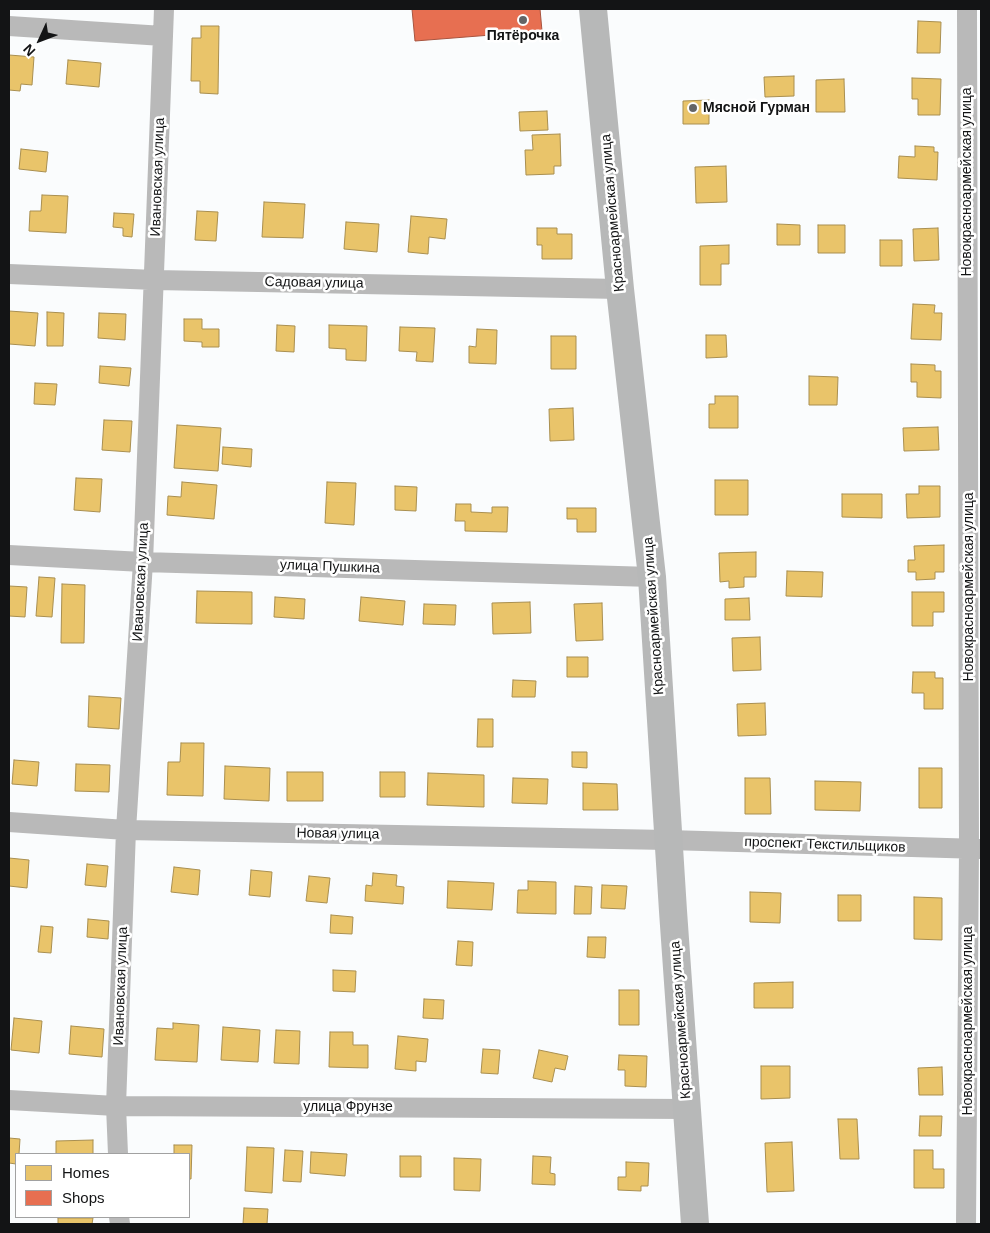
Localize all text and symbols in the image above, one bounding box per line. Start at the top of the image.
marker: Пятёрочка [517,14,529,26]
north arrow [15,15,65,65]
place label: Пятёрочка [487,28,559,44]
text: N [20,41,38,59]
street label: Новокрасноармейская улица [959,87,975,277]
place label: Мясной Гурман [703,100,810,116]
marker: Мясной Гурман [687,102,699,114]
street label: Ивановская улица [148,117,168,237]
street label: Красноармейская улица [598,133,628,293]
street label: Садовая улица [264,274,364,292]
street label: Новокрасноармейская улица [961,492,977,682]
street label: Ивановская улица [129,522,153,642]
street label: Красноармейская улица [640,536,668,696]
street label: улица Пушкина [280,557,380,577]
street label: Новая улица [296,825,380,843]
street label: проспект Текстильщиков [744,834,906,856]
street label: Ивановская улица [111,926,131,1046]
street label: Новокрасноармейская улица [960,926,976,1116]
street label: Красноармейская улица [667,940,695,1100]
street label: улица Фрунзе [303,1099,393,1115]
legend [15,1153,190,1218]
text: Homes [62,1164,110,1181]
text: Shops [62,1189,105,1206]

